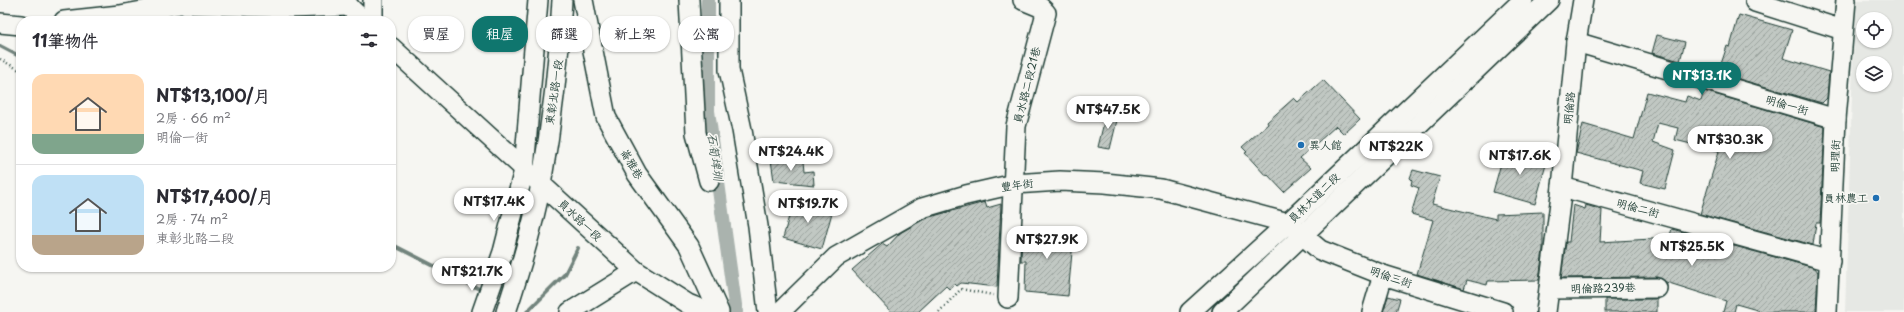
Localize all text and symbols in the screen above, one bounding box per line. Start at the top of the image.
map controls [1856,12,1892,92]
button: locate [1856,12,1892,48]
chip: 買屋 [408,16,464,52]
chip: 租屋 [472,16,528,52]
chip: 篩選 [536,16,592,52]
chip: 新上架 [600,16,670,52]
chip: 公寓 [678,16,734,52]
text: 11筆物件 [32,27,98,53]
icon: filters [358,29,380,51]
street label: 員水路二段21巷 [1009,45,1044,125]
button: layers [1856,56,1892,92]
street label: 東彰北路一段 [540,58,567,126]
pin: NT$13.1K [1661,62,1743,96]
text: NT$13.1K [1672,65,1732,84]
text: NT$13,100/月 [156,82,270,108]
icon: home [64,90,112,138]
street label: 明倫一街 [1764,90,1812,119]
street label: 明倫路 [1558,91,1579,125]
pin: NT$47.5K [1067,96,1149,130]
text: NT$47.5K [1076,99,1140,118]
text: 2房 · 66 m² [156,108,231,127]
pin: NT$30.3K [1689,126,1771,160]
text: 明倫一街 [156,127,208,146]
text: NT$30.3K [1697,129,1763,148]
water label: 石筍埤圳 [704,132,729,184]
pin: NT$22K [1363,133,1429,167]
place label: 異人館 [1309,136,1342,153]
text: NT$22K [1369,136,1423,155]
pin: NT$24.4K [750,138,832,172]
street label: 明理街 [1825,138,1844,173]
marker: 異人館 [1296,140,1306,150]
text: NT$24.4K [758,141,824,160]
pin: NT$17.6K [1479,142,1561,176]
street label: 崙雅巷 [617,145,648,182]
text: NT$17.6K [1489,145,1551,164]
street label: 員林大道二段 [1284,169,1343,227]
street label: 豐年街 [999,174,1035,195]
text: NT$17,400/月 [156,183,274,209]
pin: NT$17.4K [453,188,535,222]
place label: 員林農工 [1824,189,1868,206]
pin: NT$19.7K [767,190,849,224]
icon: home [64,191,112,239]
text: NT$17.4K [463,191,525,210]
text: NT$19.7K [777,193,839,212]
marker: 員林農工 [1871,193,1881,203]
street label: 明倫二街 [1615,194,1663,222]
street label: 員水路一段 [554,195,606,245]
text: 2房 · 74 m² [156,209,228,228]
pin: NT$27.9K [1006,226,1088,260]
text: 東彰北路二段 [156,228,234,247]
text: NT$27.9K [1015,229,1079,248]
pin: NT$25.5K [1651,233,1733,267]
text: NT$25.5K [1659,236,1725,255]
pin: NT$21.7K [431,258,513,292]
text: NT$21.7K [441,261,503,280]
street label: 明倫三街 [1368,261,1416,292]
street label: 明倫路239巷 [1570,278,1636,297]

